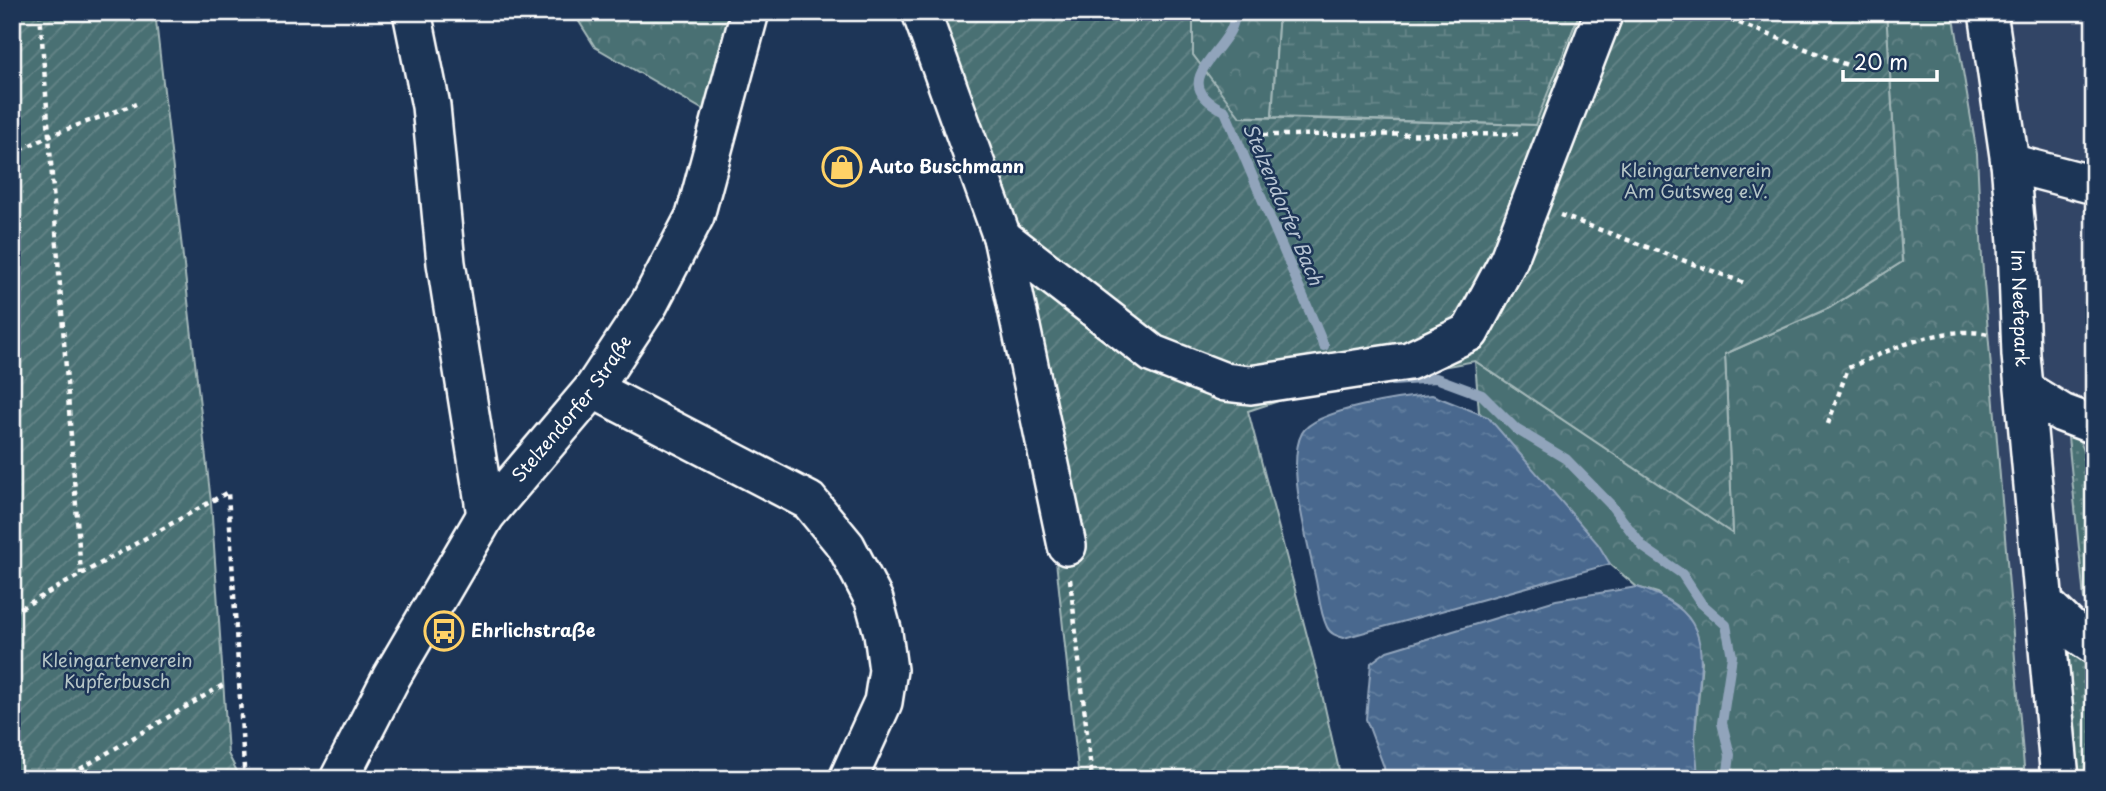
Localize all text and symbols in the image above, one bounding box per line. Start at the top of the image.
scale bar [1843,38,1938,82]
text: 20 m [1854,45,1908,77]
water label: Stelzendorfer Bach [1237,118,1331,290]
shop icon: Auto Buschmann [821,146,863,188]
place label: Auto Buschmann [869,152,1024,179]
park label: Kleingartenverein Am Gutsweg e.V. [1620,156,1772,204]
street label: Im Neefepark [2005,249,2037,368]
street label: Stelzendorfer Straße [505,329,637,487]
bus stop icon: Ehrlichstraße [423,610,465,652]
place label: Ehrlichstraße [471,616,596,643]
park label: Kleingartenverein Kupferbusch [41,646,193,694]

